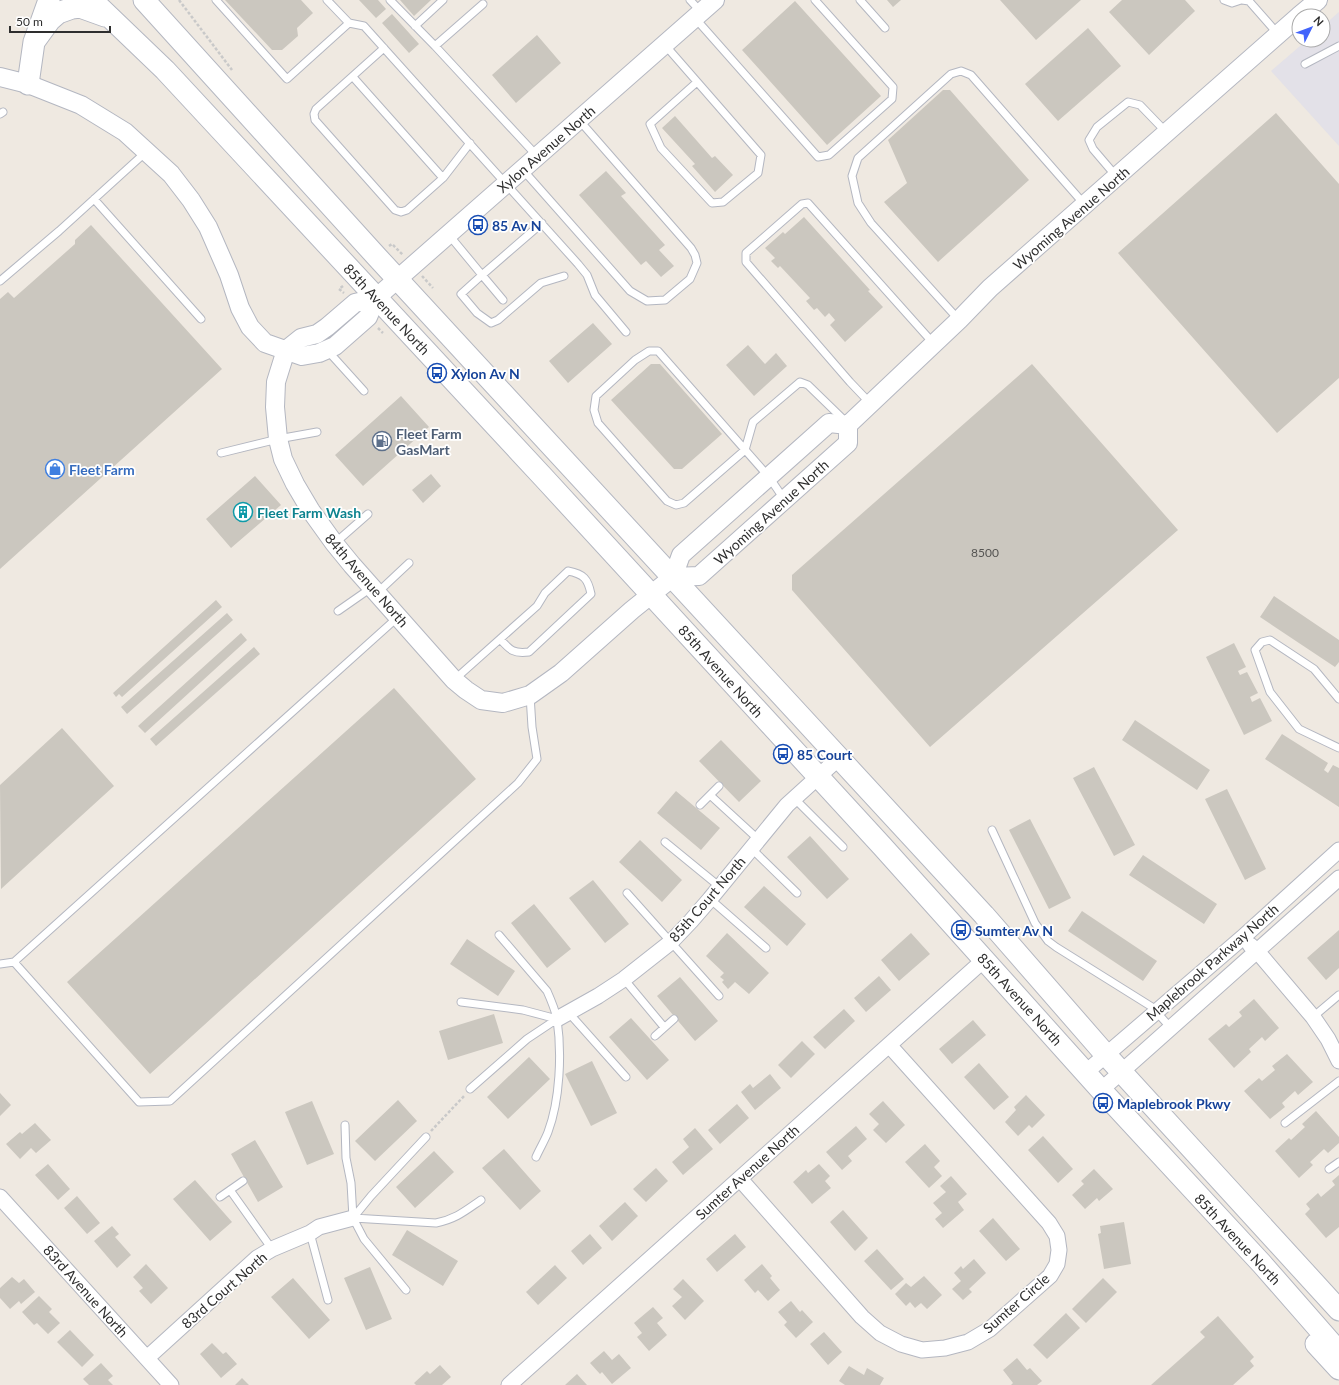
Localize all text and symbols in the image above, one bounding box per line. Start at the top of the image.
scale bar [10,8,110,34]
north arrow [1291,8,1331,48]
text: N [1311,13,1326,28]
text: 50 m [16,14,43,29]
street label: Xylon Avenue North [494,102,598,196]
street label: Wyoming Avenue North [1009,163,1133,273]
bus stop icon: 85 Av N [467,214,489,236]
place label: 85 Av N [492,217,542,234]
street label: 85th Avenue North [340,260,434,358]
bus stop icon: Xylon Av N [426,362,448,384]
place label: Xylon Av N [451,365,520,382]
place label: Fleet Farm GasMart [396,425,462,458]
fuel station icon: Fleet Farm GasMart [371,430,393,452]
street label: Wyoming Avenue North [710,456,832,568]
shop icon: Fleet Farm [44,458,66,480]
place label: Fleet Farm [69,461,135,478]
building icon: Fleet Farm Wash [232,501,254,523]
place label: Fleet Farm Wash [257,504,361,521]
street label: 84th Avenue North [322,530,412,630]
house number: 8500 [971,545,999,560]
street label: 85th Avenue North [675,621,767,721]
bus stop icon: 85 Court [772,743,794,765]
place label: 85 Court [797,746,853,763]
street label: 85th Court North [665,853,749,945]
street label: Maplebrook Parkway North [1143,900,1281,1024]
bus stop icon: Sumter Av N [950,919,972,941]
place label: Sumter Av N [975,922,1053,939]
street label: 85th Avenue North [974,949,1066,1049]
bus stop icon: Maplebrook Pkwy [1092,1092,1114,1114]
place label: Maplebrook Pkwy [1117,1095,1231,1112]
street label: Sumter Avenue North [692,1121,802,1223]
street label: 85th Avenue North [1191,1190,1285,1288]
street label: 83rd Avenue North [40,1241,132,1341]
street label: 83rd Court North [178,1248,270,1332]
street label: Sumter Circle [979,1270,1053,1336]

